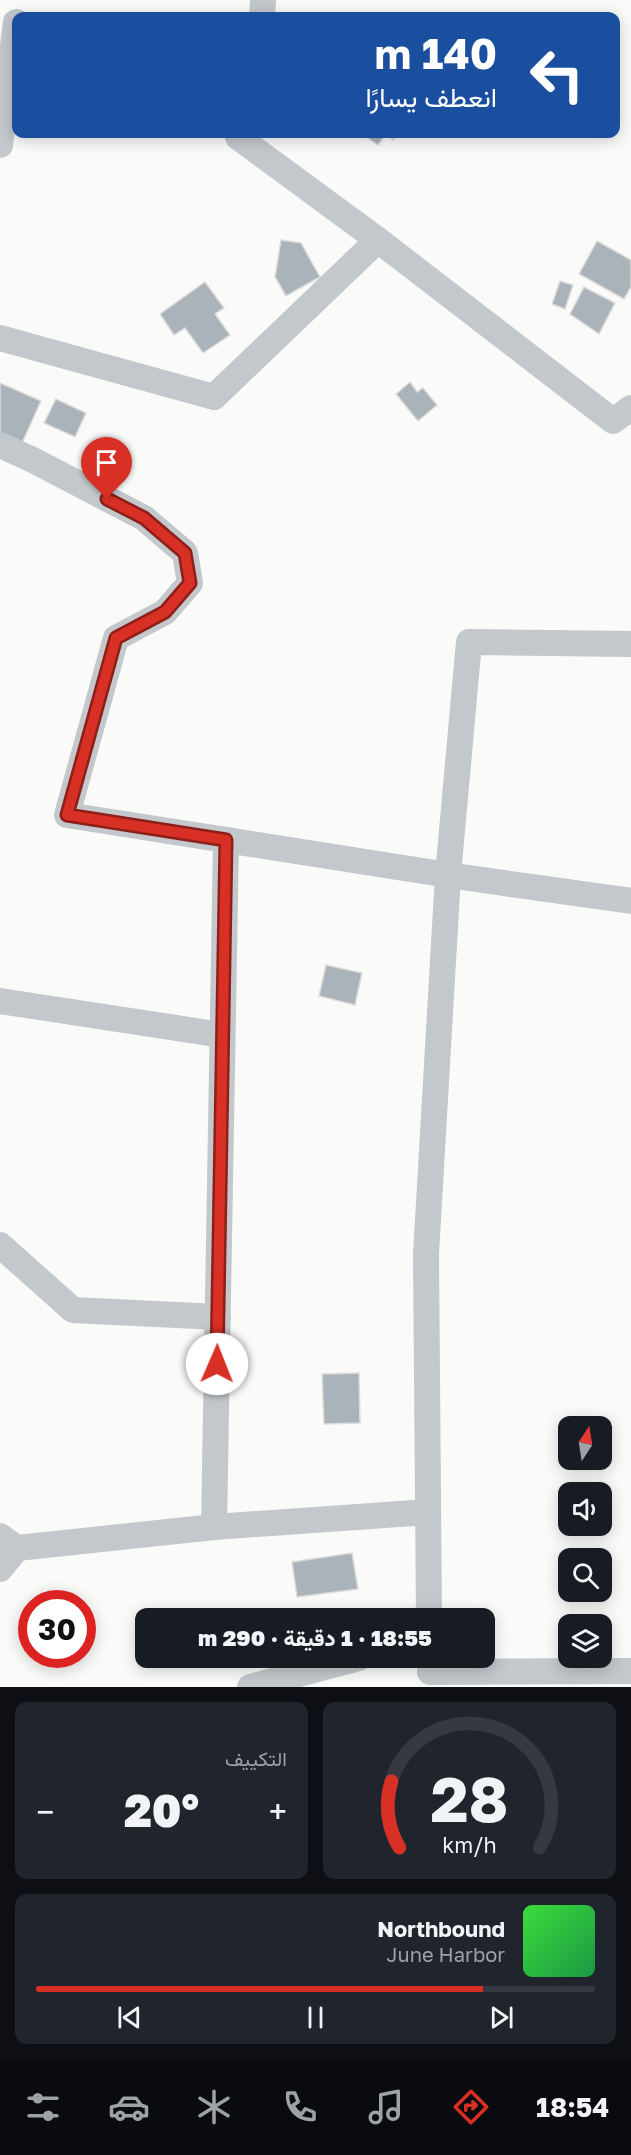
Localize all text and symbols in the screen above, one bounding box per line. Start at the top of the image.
text: 140 m [375,28,497,78]
icon: left [518,36,596,114]
text: انعطف يسارًا [366,81,497,113]
pin [81,437,132,499]
icon: arrive [90,446,123,479]
position arrow [185,1332,249,1396]
north arrow [558,1416,612,1470]
map controls [558,1416,612,1668]
button: sound [558,1482,612,1536]
button: search [558,1548,612,1602]
speed limit sign: 30 [18,1590,96,1668]
button: layers [558,1614,612,1668]
text: 18:55 · 1 دقيقة · 290 m [198,1624,432,1651]
text: التكييف [225,1746,287,1770]
text: 28 [430,1761,508,1836]
text: 20° [124,1783,199,1837]
text: − [36,1792,54,1831]
text: + [269,1792,287,1831]
text: km/h [442,1832,497,1858]
text: Northbound [377,1915,505,1942]
text: June Harbor [387,1942,505,1966]
icon: previous [113,2001,146,2034]
icon: pause [299,2001,332,2034]
icon: next [485,2001,518,2034]
icon: filters [22,2086,64,2128]
icon: car [108,2086,150,2128]
icon: climate [193,2086,235,2128]
icon: phone [279,2086,321,2128]
icon: music [365,2086,407,2128]
icon: directions [450,2086,492,2128]
text: 18:54 [536,2091,609,2123]

